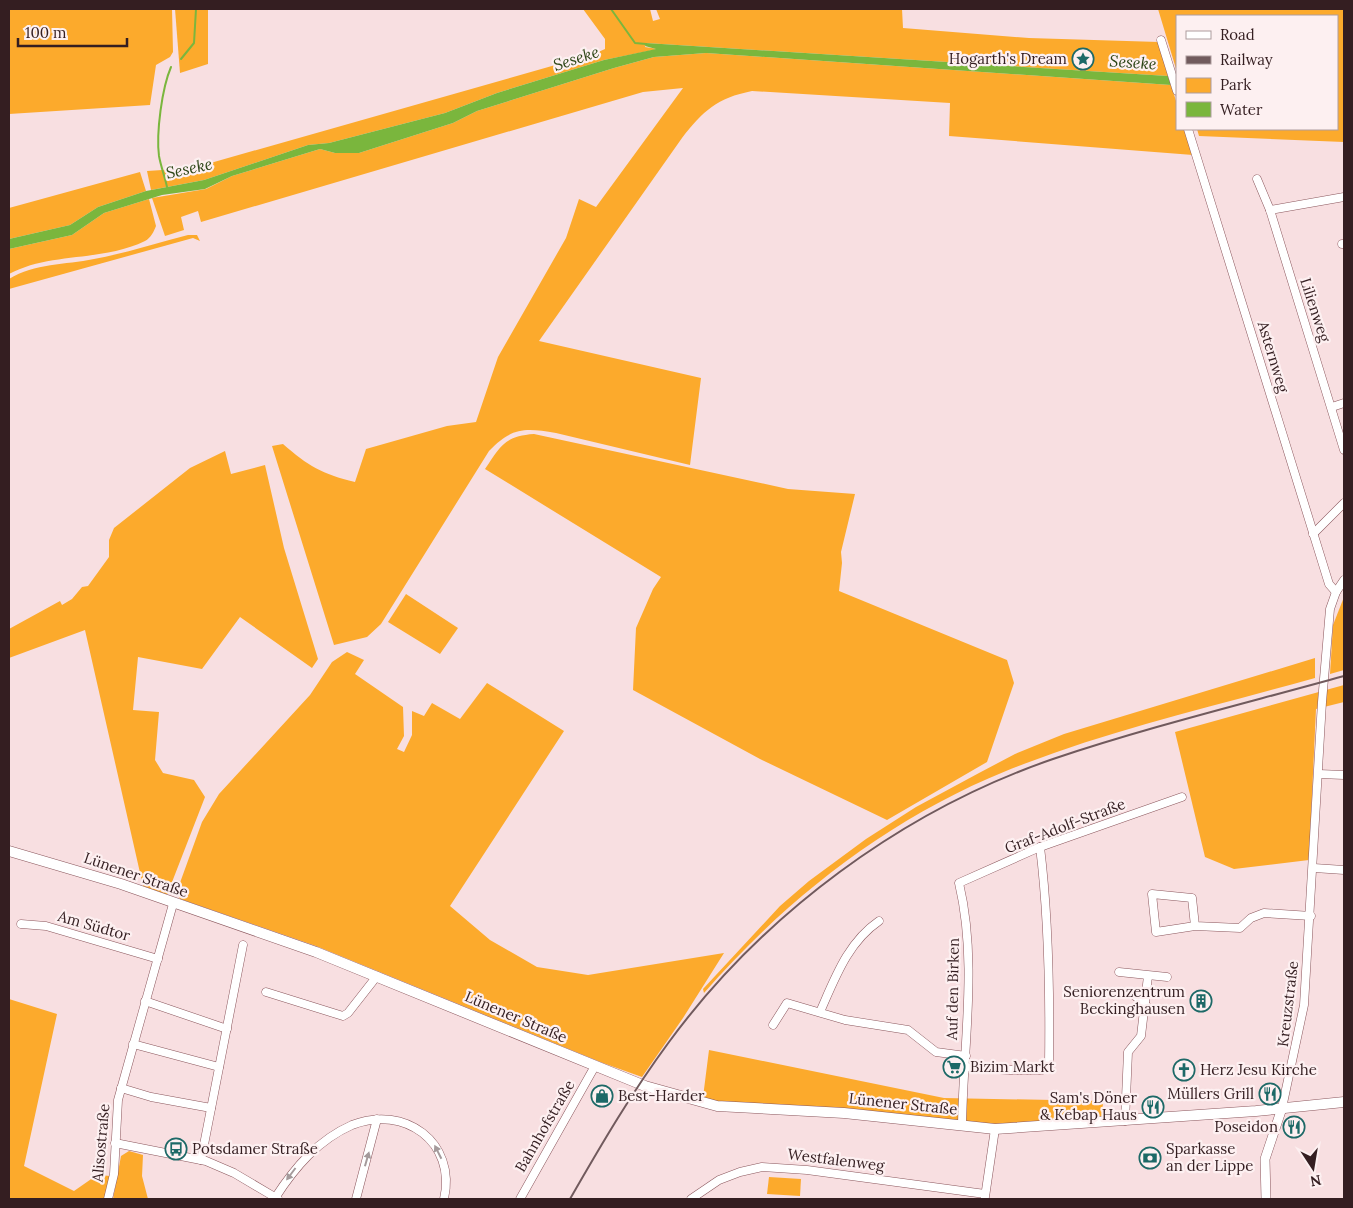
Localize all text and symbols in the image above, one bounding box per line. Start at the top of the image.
scale bar [18,15,126,47]
legend [1176,15,1338,130]
text: 100 m [25,23,66,42]
text: Road [1220,25,1255,44]
water label: Seseke [551,41,602,75]
place icon: Hogarth's Dream [1071,47,1095,71]
place label: Hogarth's Dream [949,49,1067,68]
water label: Seseke [1109,50,1158,74]
text: Railway [1220,50,1273,69]
text: Park [1220,75,1251,94]
text: Water [1220,100,1263,119]
water label: Seseke [164,153,214,183]
street label: Lilienweg [1296,275,1335,345]
street label: Asternweg [1253,318,1294,396]
street label: Graf-Adolf-Straße [1002,794,1128,857]
street label: Lünener Straße [81,848,191,901]
street label: Am Südtor [55,906,133,945]
street label: Auf den Birken [942,938,963,1041]
street label: Kreuzstraße [1273,960,1302,1048]
place label: Seniorenzentrum Beckinghausen [1063,982,1185,1018]
street label: Lünener Straße [462,986,570,1047]
building icon: Seniorenzentrum Beckinghausen [1189,989,1213,1013]
supermarket icon: Bizim Markt [942,1055,966,1079]
place label: Bizim Markt [970,1057,1055,1076]
church icon: Herz Jesu Kirche [1172,1058,1196,1082]
place label: Herz Jesu Kirche [1200,1060,1317,1079]
street label: Bahnhofstraße [511,1076,579,1175]
restaurant icon: Müllers Grill [1258,1082,1282,1106]
shop icon: Best-Harder [590,1084,614,1108]
place label: Müllers Grill [1167,1084,1254,1103]
place label: Best-Harder [618,1086,705,1105]
street label: Lünener Straße [848,1088,958,1119]
place label: Sam's Döner & Kebap Haus [1040,1088,1137,1124]
restaurant icon: Sam's Döner & Kebap Haus [1141,1095,1165,1119]
street label: Alisostraße [88,1103,113,1184]
restaurant icon: Poseidon [1282,1115,1306,1139]
place label: Poseidon [1214,1117,1278,1136]
bus stop icon: Potsdamer Straße [164,1137,188,1161]
place label: Potsdamer Straße [192,1139,318,1158]
place label: Sparkasse an der Lippe [1166,1139,1253,1175]
north arrow [1288,1143,1338,1193]
street label: Westfalenweg [787,1144,886,1175]
one-way arrow [434,1145,442,1159]
bank icon: Sparkasse an der Lippe [1138,1146,1162,1170]
one-way arrow [364,1152,372,1167]
one-way arrow [286,1167,296,1181]
text: N [1308,1171,1323,1191]

